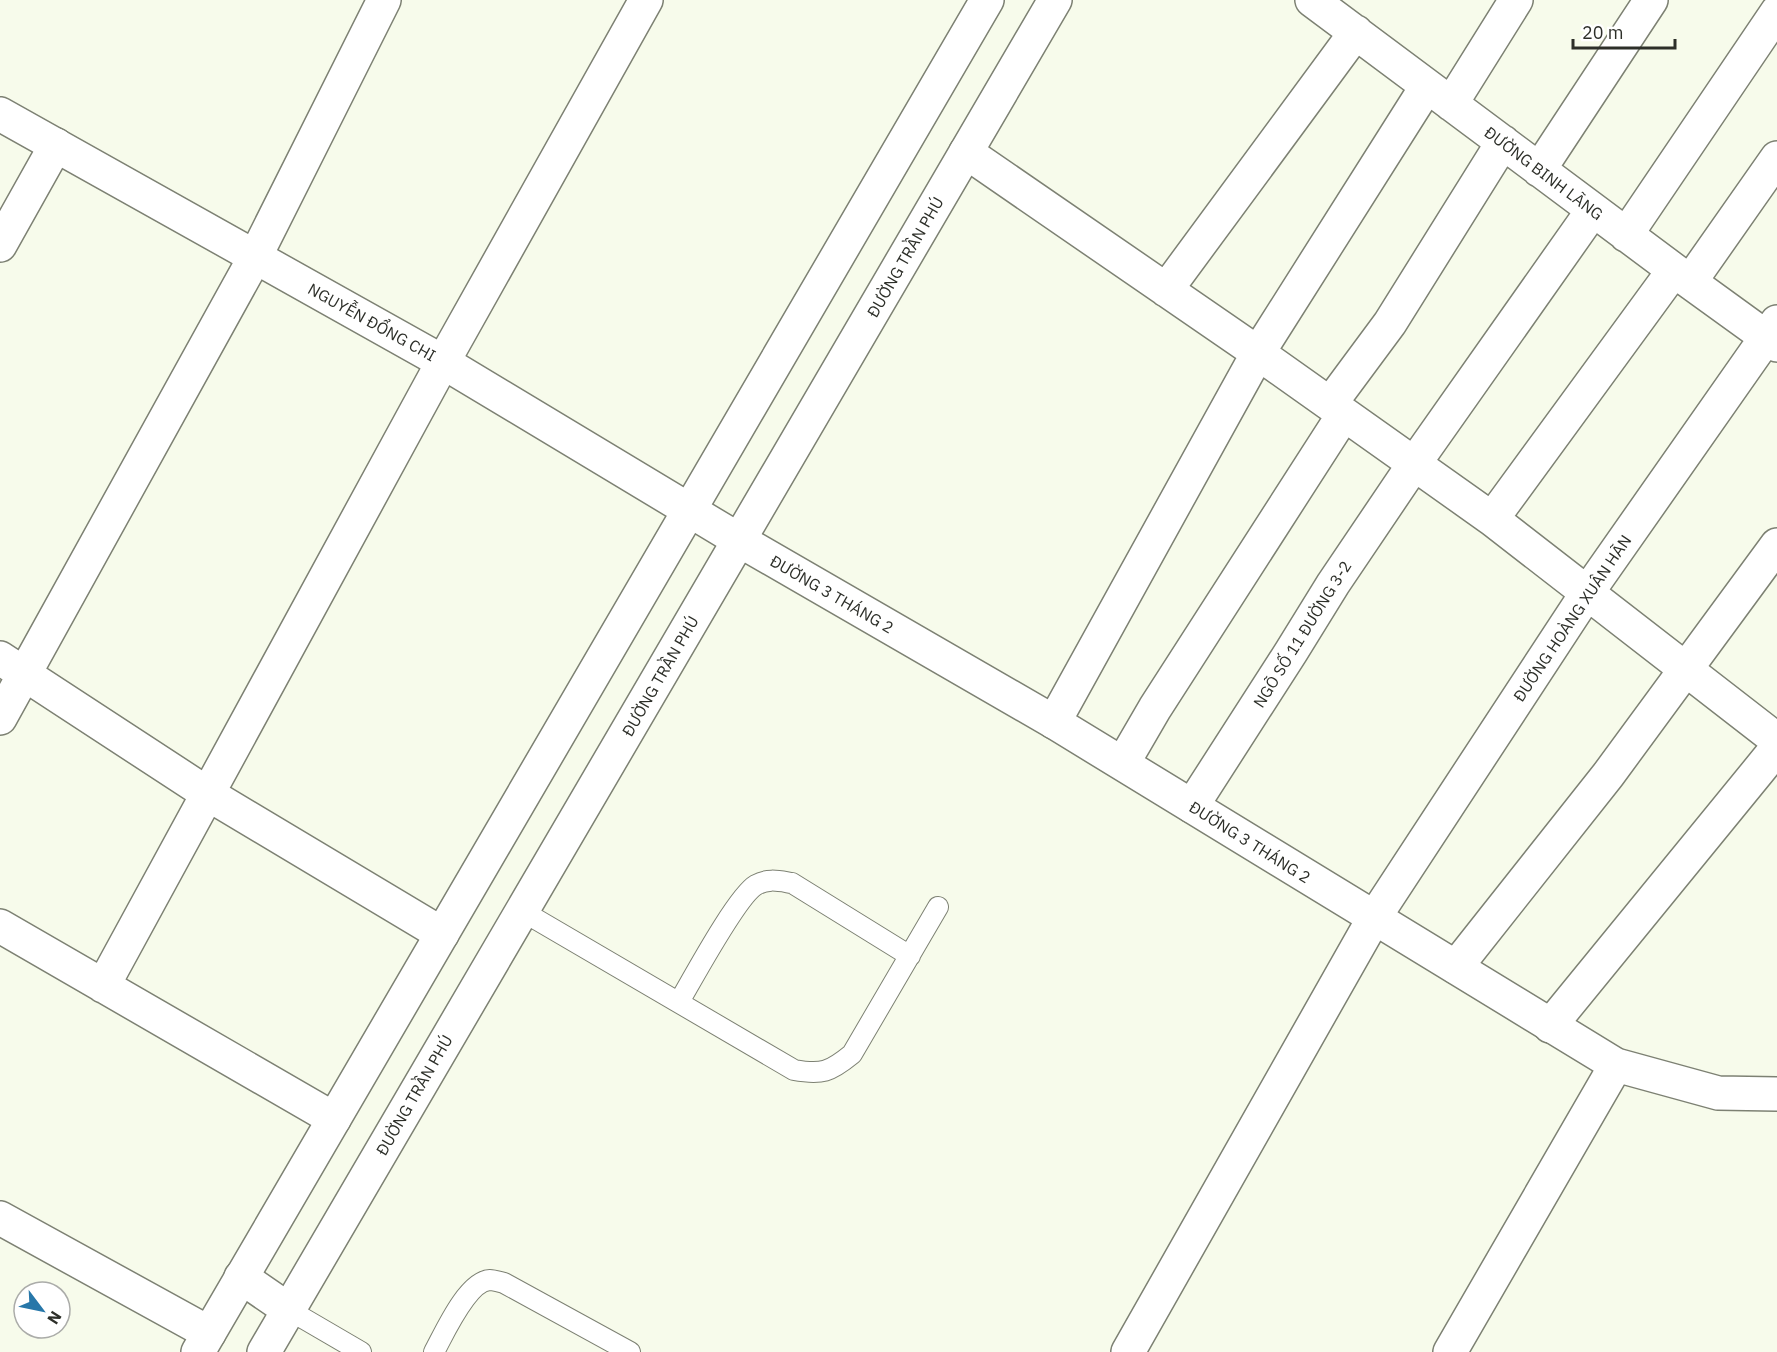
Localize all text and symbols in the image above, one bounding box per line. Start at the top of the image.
scale bar [1573,12,1675,50]
text: 20 m [1582,21,1624,44]
street label: ĐƯỜNG BINH LÃNG [1481,121,1608,224]
street label: ĐƯỜNG TRẦN PHÚ [861,192,948,321]
street label: NGUYỄN ĐỔNG CHI [305,277,440,365]
street label: ĐƯỜNG HOÀNG XUÂN HÃN [1508,530,1635,705]
street label: ĐƯỜNG 3 THÁNG 2 [767,550,898,637]
street label: NGÕ SỐ 11 ĐƯỜNG 3-2 [1246,555,1355,711]
street label: ĐƯỜNG TRẦN PHÚ [616,611,703,740]
street label: ĐƯỜNG 3 THÁNG 2 [1186,796,1315,887]
street label: ĐƯỜNG TRẦN PHÚ [370,1030,457,1159]
north arrow [12,1280,72,1340]
text: N [43,1308,66,1328]

